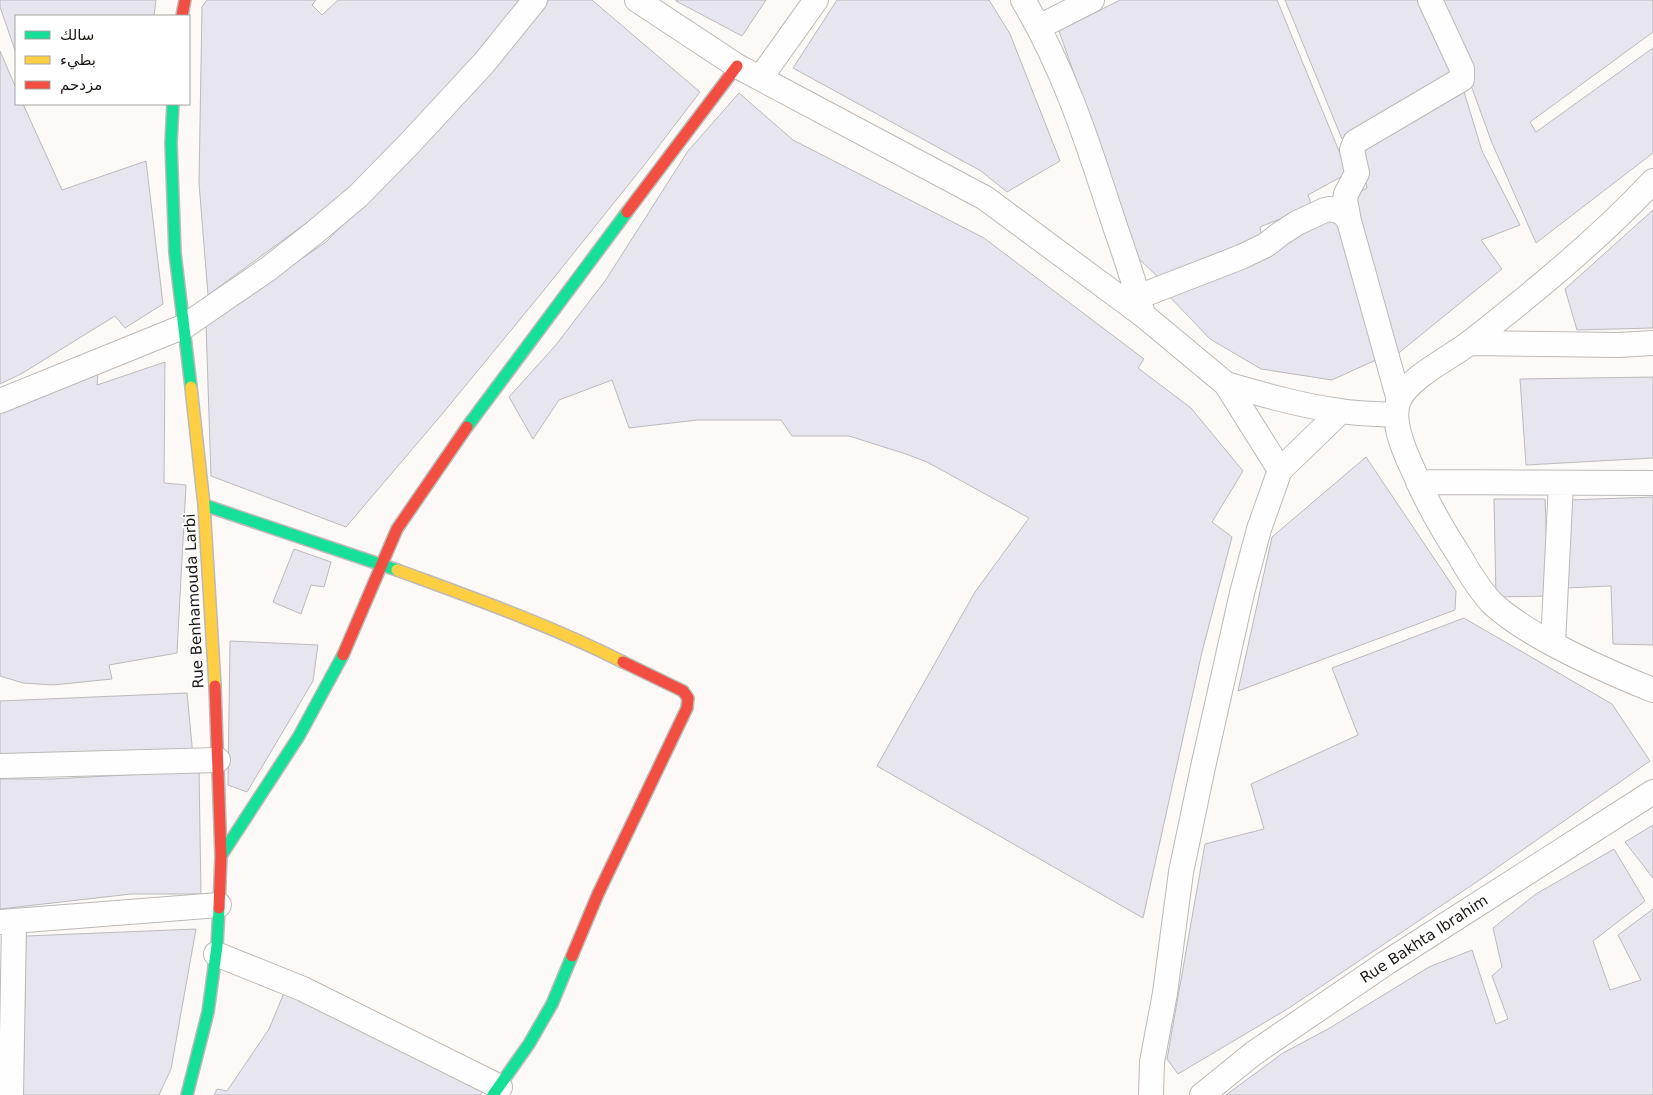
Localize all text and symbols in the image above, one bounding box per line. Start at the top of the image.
legend [15,15,190,105]
text: سالك [60,26,94,44]
text: بطيء [60,51,96,70]
text: مزدحم [60,76,102,94]
street label: Rue Benhamouda Larbi [180,513,208,689]
street label: Rue Bakhta Ibrahim [1357,891,1491,987]

